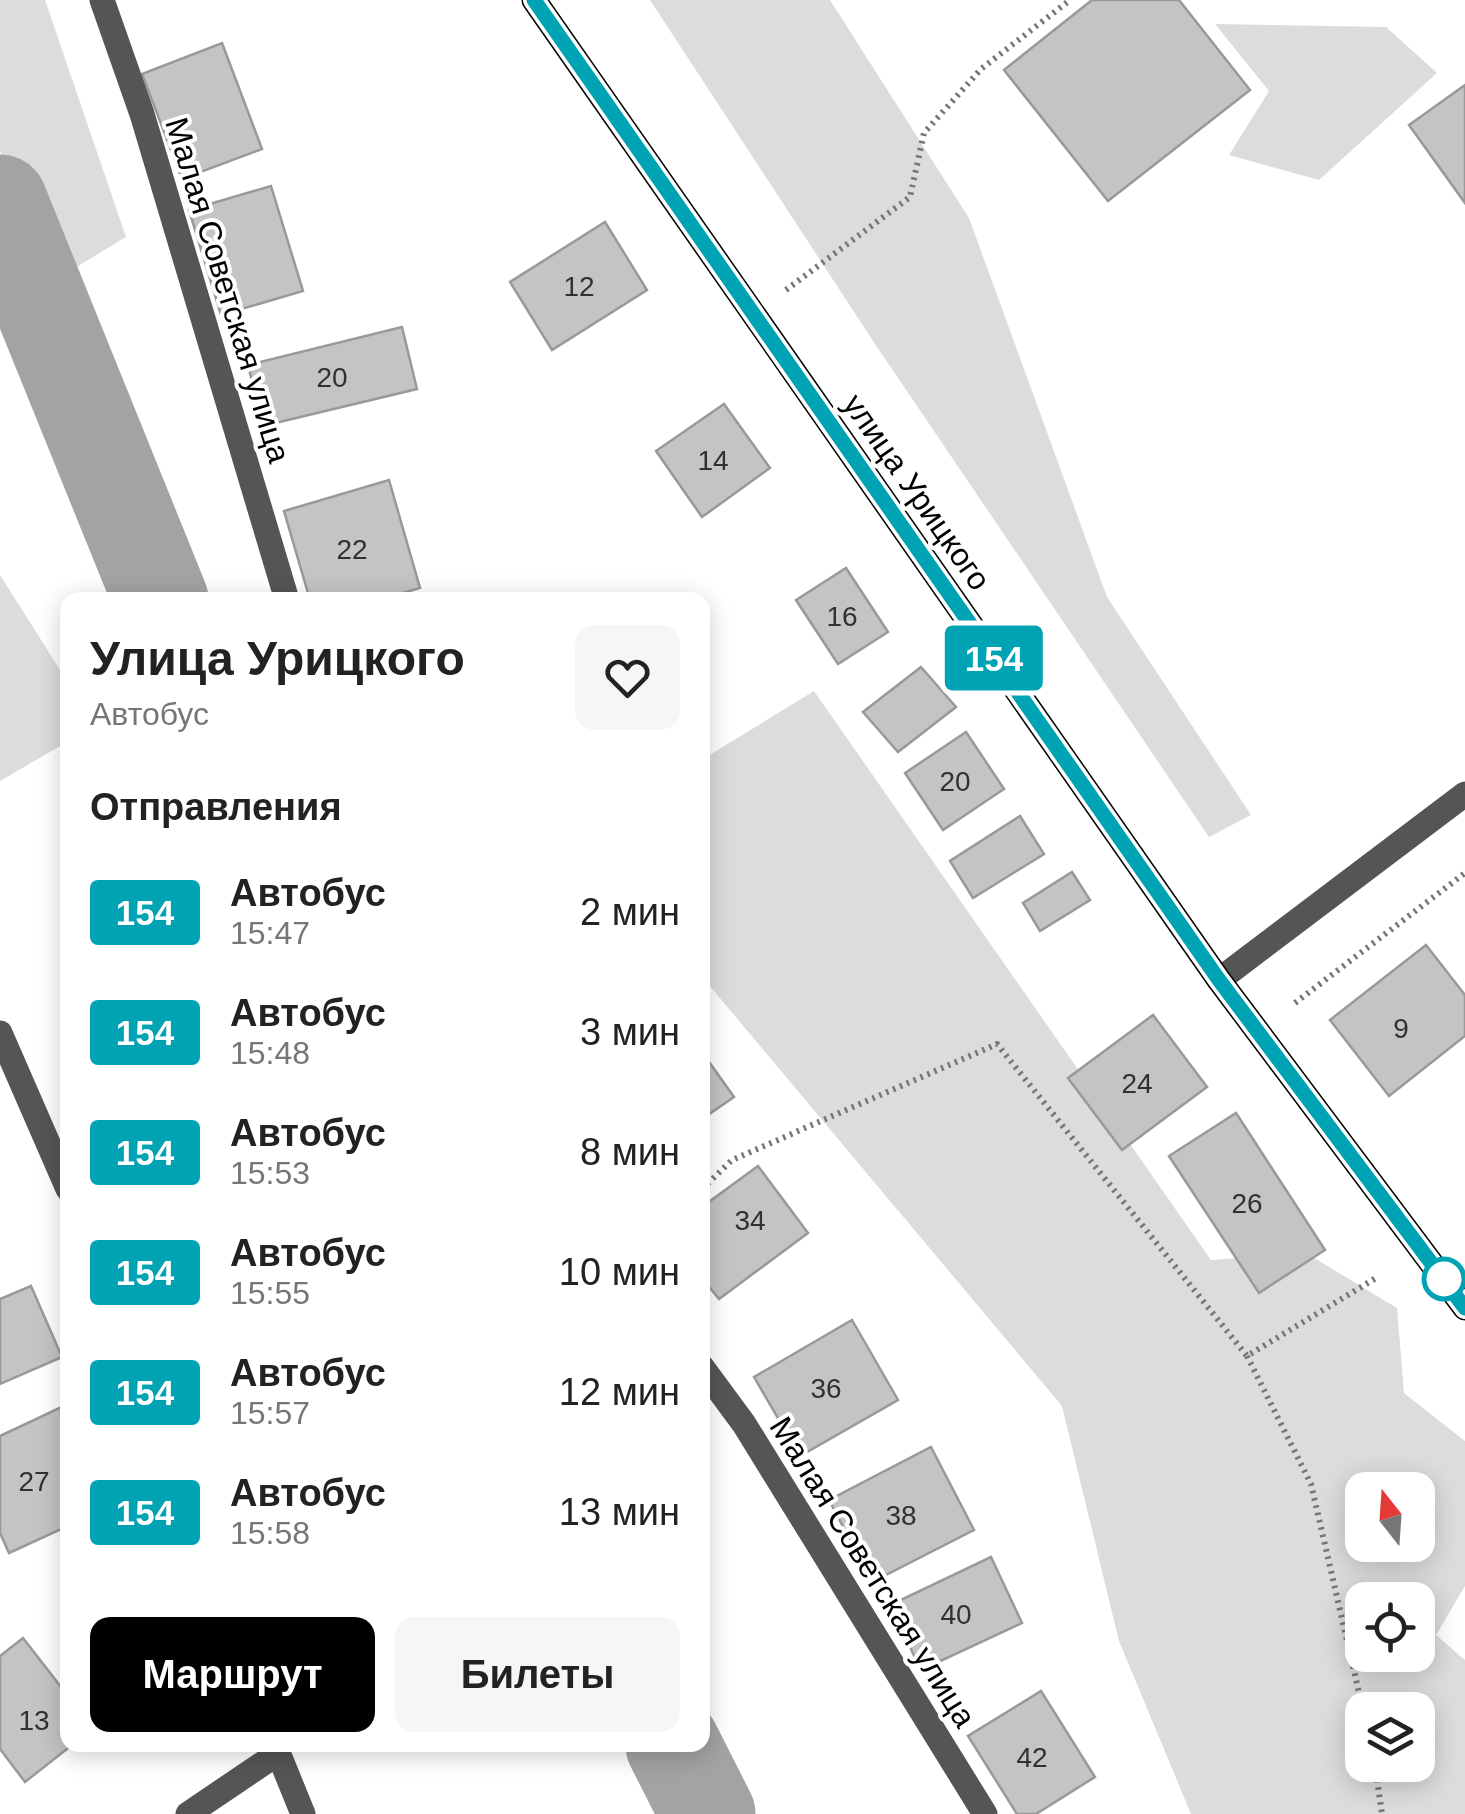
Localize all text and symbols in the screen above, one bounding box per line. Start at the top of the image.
street label: Малая Советская улица [158,113,298,467]
house number: 12 [563,271,595,302]
house number: 20 [316,362,348,393]
street label: улица Урицкого [836,387,998,597]
house number: 14 [697,445,729,476]
house number: 22 [336,534,368,565]
house number: 16 [826,601,858,632]
button: heart [575,625,680,730]
line badge: 154 [936,626,1052,690]
text: Улица Урицкого [90,632,465,685]
text: 154 [965,639,1023,678]
text: Автобус [90,696,209,732]
house number: 20 [939,766,971,797]
text: Отправления [90,786,342,828]
text: Автобус [230,872,386,914]
text: 2 мин [580,891,680,933]
text: 154 [116,893,174,932]
text: 15:47 [230,915,310,951]
text: Автобус [230,992,386,1034]
text: 3 мин [580,1011,680,1053]
text: 154 [116,1013,174,1052]
house number: 9 [1393,1013,1409,1044]
text: 15:48 [230,1035,310,1071]
house number: 24 [1121,1068,1153,1099]
text: Автобус [230,1112,386,1154]
text: 8 мин [580,1131,680,1173]
text: 154 [116,1133,174,1172]
text: 15:53 [230,1155,310,1191]
house number: 26 [1231,1188,1263,1219]
house number: 34 [734,1205,766,1236]
text: Автобус [230,1232,386,1274]
text: 10 мин [559,1251,680,1293]
text: 154 [116,1253,174,1292]
unlabelled marker [1423,1258,1465,1300]
text: 15:55 [230,1275,310,1311]
text: Автобус [230,1352,386,1394]
text: 12 мин [559,1371,680,1413]
text: 154 [116,1373,174,1412]
house number: 36 [810,1373,842,1404]
text: 15:57 [230,1395,310,1431]
street label: Малая Советская улица [763,1410,983,1734]
house number: 27 [18,1466,50,1497]
text: Автобус [230,1472,386,1514]
north arrow [1345,1472,1435,1562]
map controls [1345,1472,1435,1782]
text: 13 мин [559,1491,680,1533]
text: 154 [116,1493,174,1532]
house number: 38 [885,1500,917,1531]
text: 15:58 [230,1515,310,1551]
button: locate [1345,1582,1435,1672]
house number: 40 [940,1599,972,1630]
button: Маршрут [90,1617,375,1732]
button: Билеты [395,1617,680,1732]
button: layers [1345,1692,1435,1782]
house number: 13 [18,1705,50,1736]
house number: 42 [1016,1742,1048,1773]

